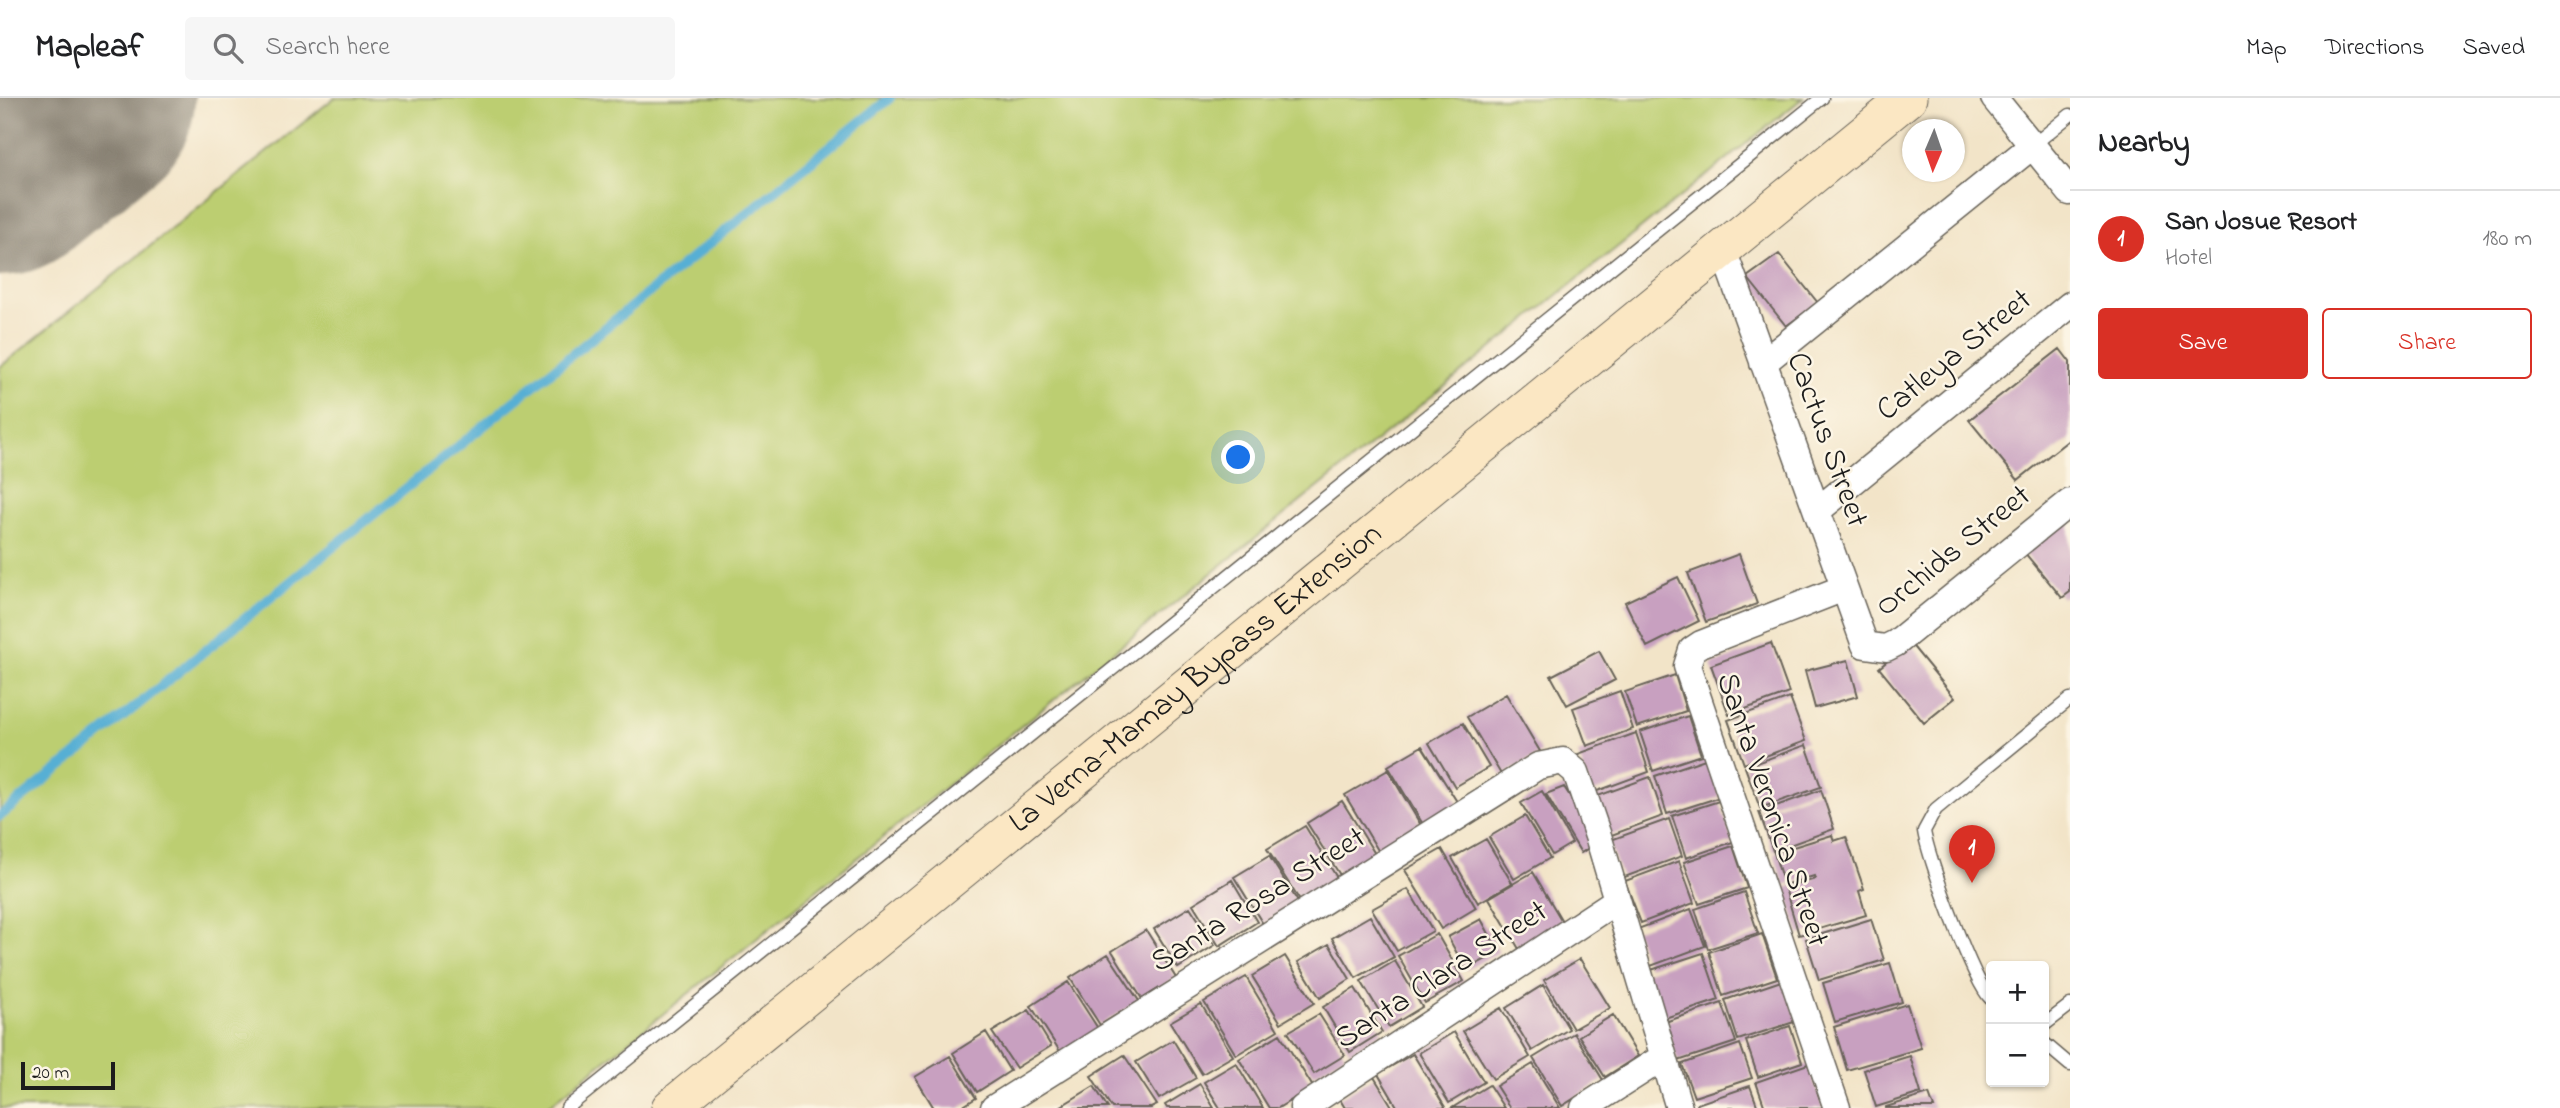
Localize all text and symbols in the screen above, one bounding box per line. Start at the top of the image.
search box [185,17,675,80]
text: Mapleaf [35,24,143,72]
icon: search [209,29,247,67]
text: Search here [265,29,390,67]
text: Map [2246,31,2287,66]
text: Directions [2325,31,2424,66]
text: Saved [2462,31,2525,66]
north arrow [1902,119,1965,182]
text: Nearby [2098,122,2190,166]
text: San Josue Resort [2165,204,2357,242]
text: 1 [2117,223,2125,256]
text: 180 m [2483,223,2532,256]
text: Hotel [2165,242,2212,275]
street label: Catleya Street [1867,278,2043,434]
button: Save [2098,308,2308,379]
button: Share [2322,308,2532,379]
street label: Cactus Street [1773,346,1879,534]
your location [1221,440,1255,474]
street label: Orchids Street [1866,474,2042,630]
street label: La Verna-Mamay Bypass Extension [999,512,1393,846]
street label: Santa Veronica Street [1702,667,1840,954]
street label: Santa Rosa Street [1142,816,1376,986]
pin: 1 [1949,825,1995,883]
street label: Santa Clara Street [1326,889,1558,1063]
map controls [1986,961,2049,1087]
button: + [1986,961,2049,1024]
button: − [1986,1024,2049,1087]
scale bar [21,1059,116,1091]
text: 20 m [32,1060,69,1087]

